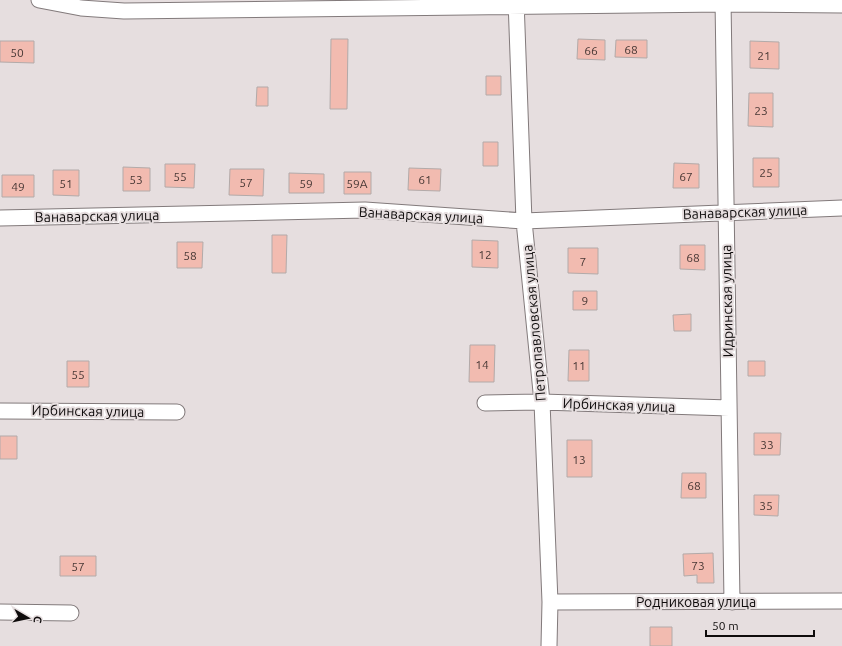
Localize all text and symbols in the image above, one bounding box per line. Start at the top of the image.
house number: 68 [624,43,638,56]
house number: 66 [584,44,598,57]
house number: 50 [10,46,24,59]
house number: 21 [757,49,771,62]
house number: 23 [754,104,768,117]
house number: 25 [759,166,773,179]
house number: 55 [173,170,187,183]
house number: 67 [679,170,693,183]
house number: 53 [129,173,143,186]
house number: 61 [418,173,432,186]
house number: 57 [239,176,253,189]
house number: 51 [59,177,73,190]
house number: 59 [299,177,313,190]
house number: 59А [346,177,368,190]
house number: 49 [11,180,25,193]
street label: Ванаварская улица [682,202,808,222]
street label: Ванаварская улица [358,204,484,226]
street label: Ванаварская улица [35,207,159,225]
street label: Петропавловская улица [519,244,549,402]
street label: Идринская улица [718,244,736,358]
house number: 12 [478,248,492,261]
house number: 58 [183,249,197,262]
house number: 68 [686,251,700,264]
house number: 7 [580,255,586,268]
house number: 9 [582,294,588,307]
house number: 14 [475,358,489,371]
house number: 11 [572,359,586,372]
house number: 55 [71,368,85,381]
street label: Ирбинская улица [562,395,676,415]
street label: Ирбинская улица [31,402,145,420]
house number: 33 [760,438,774,451]
house number: 13 [572,453,586,466]
house number: 68 [687,479,701,492]
house number: 35 [759,499,773,512]
house number: 73 [691,559,705,572]
house number: 57 [71,560,85,573]
street label: Родниковая улица [636,594,756,610]
north arrow [8,598,48,638]
scale bar [706,612,814,638]
text: С [31,615,44,624]
text: 50 m [712,619,739,632]

